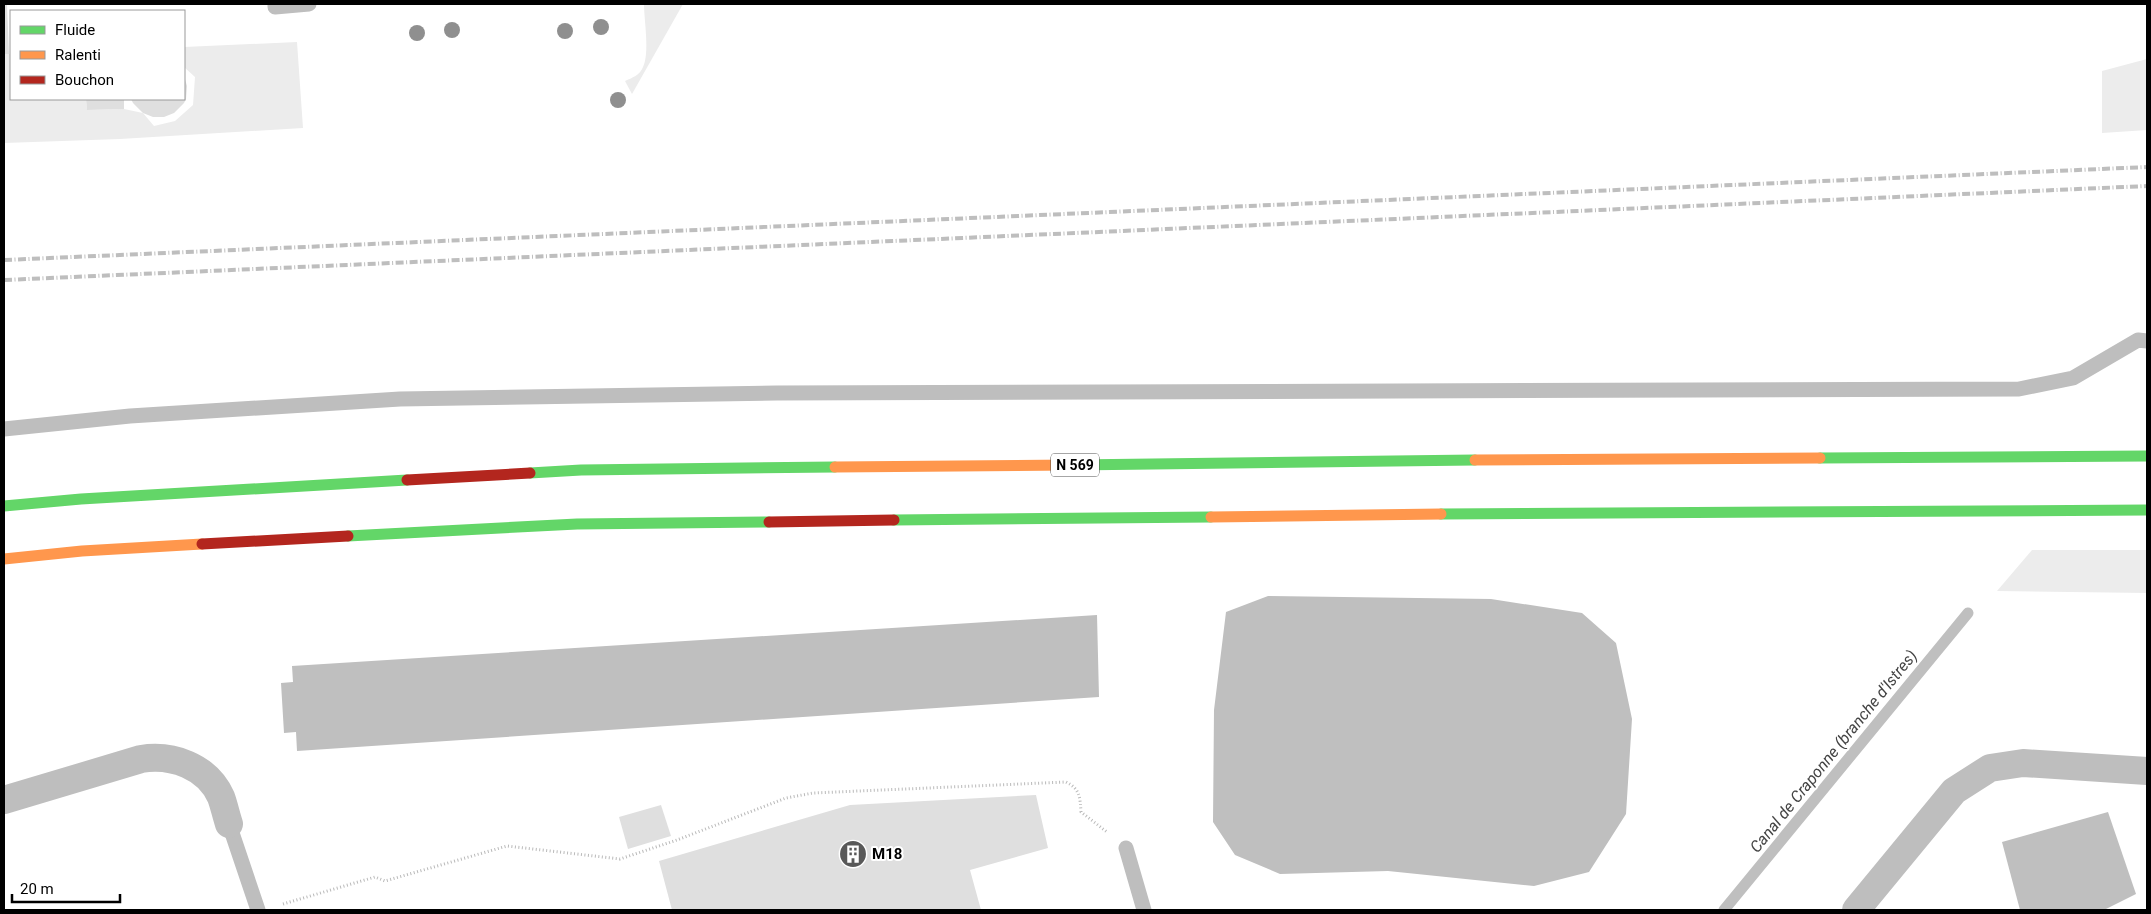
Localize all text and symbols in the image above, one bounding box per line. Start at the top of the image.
legend [10,10,185,100]
text: Fluide [55,21,95,39]
text: Ralenti [55,46,101,64]
text: Bouchon [55,71,114,89]
road number: N 569 [1051,454,1099,476]
water label: Canal de Craponne (branche d'Istres) [1746,646,1921,856]
building icon: M18 [838,839,868,869]
place label: M18 [872,845,902,863]
scale bar [12,872,120,904]
text: 20 m [20,880,54,898]

